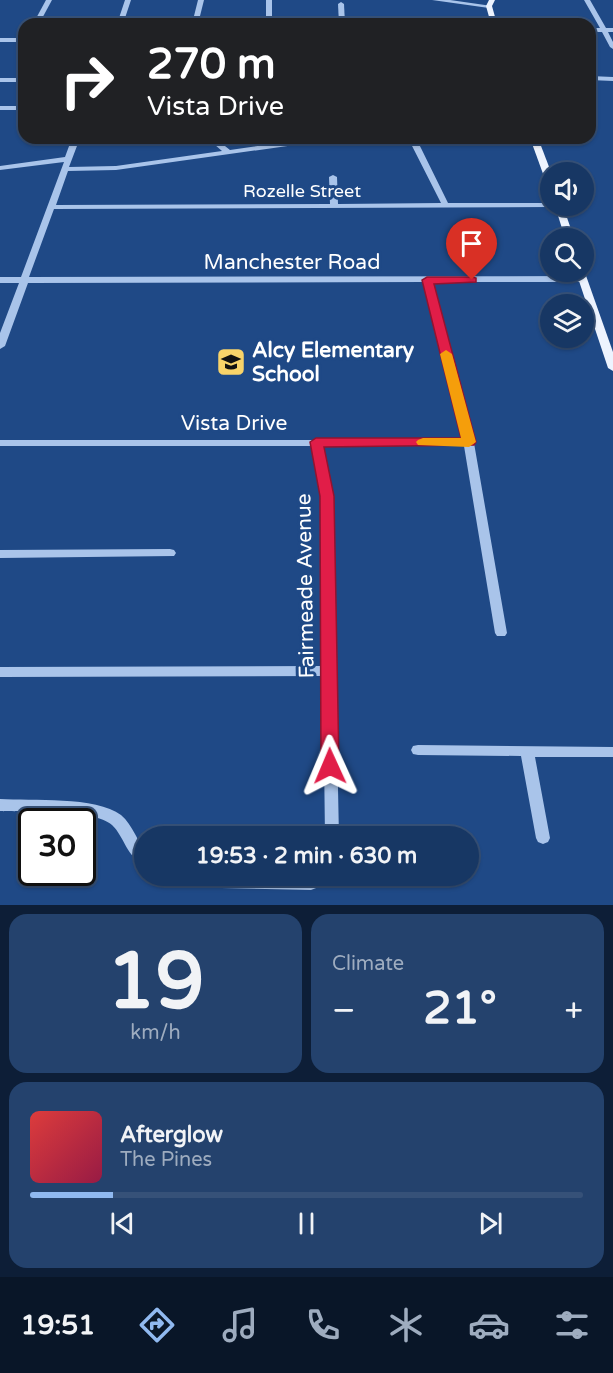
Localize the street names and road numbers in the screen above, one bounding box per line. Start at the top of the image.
street label: Rozelle Street [243,180,361,202]
street label: Manchester Road [204,250,380,275]
street label: Vista Drive [181,411,287,436]
street label: Fairmeade Avenue [291,493,320,679]

